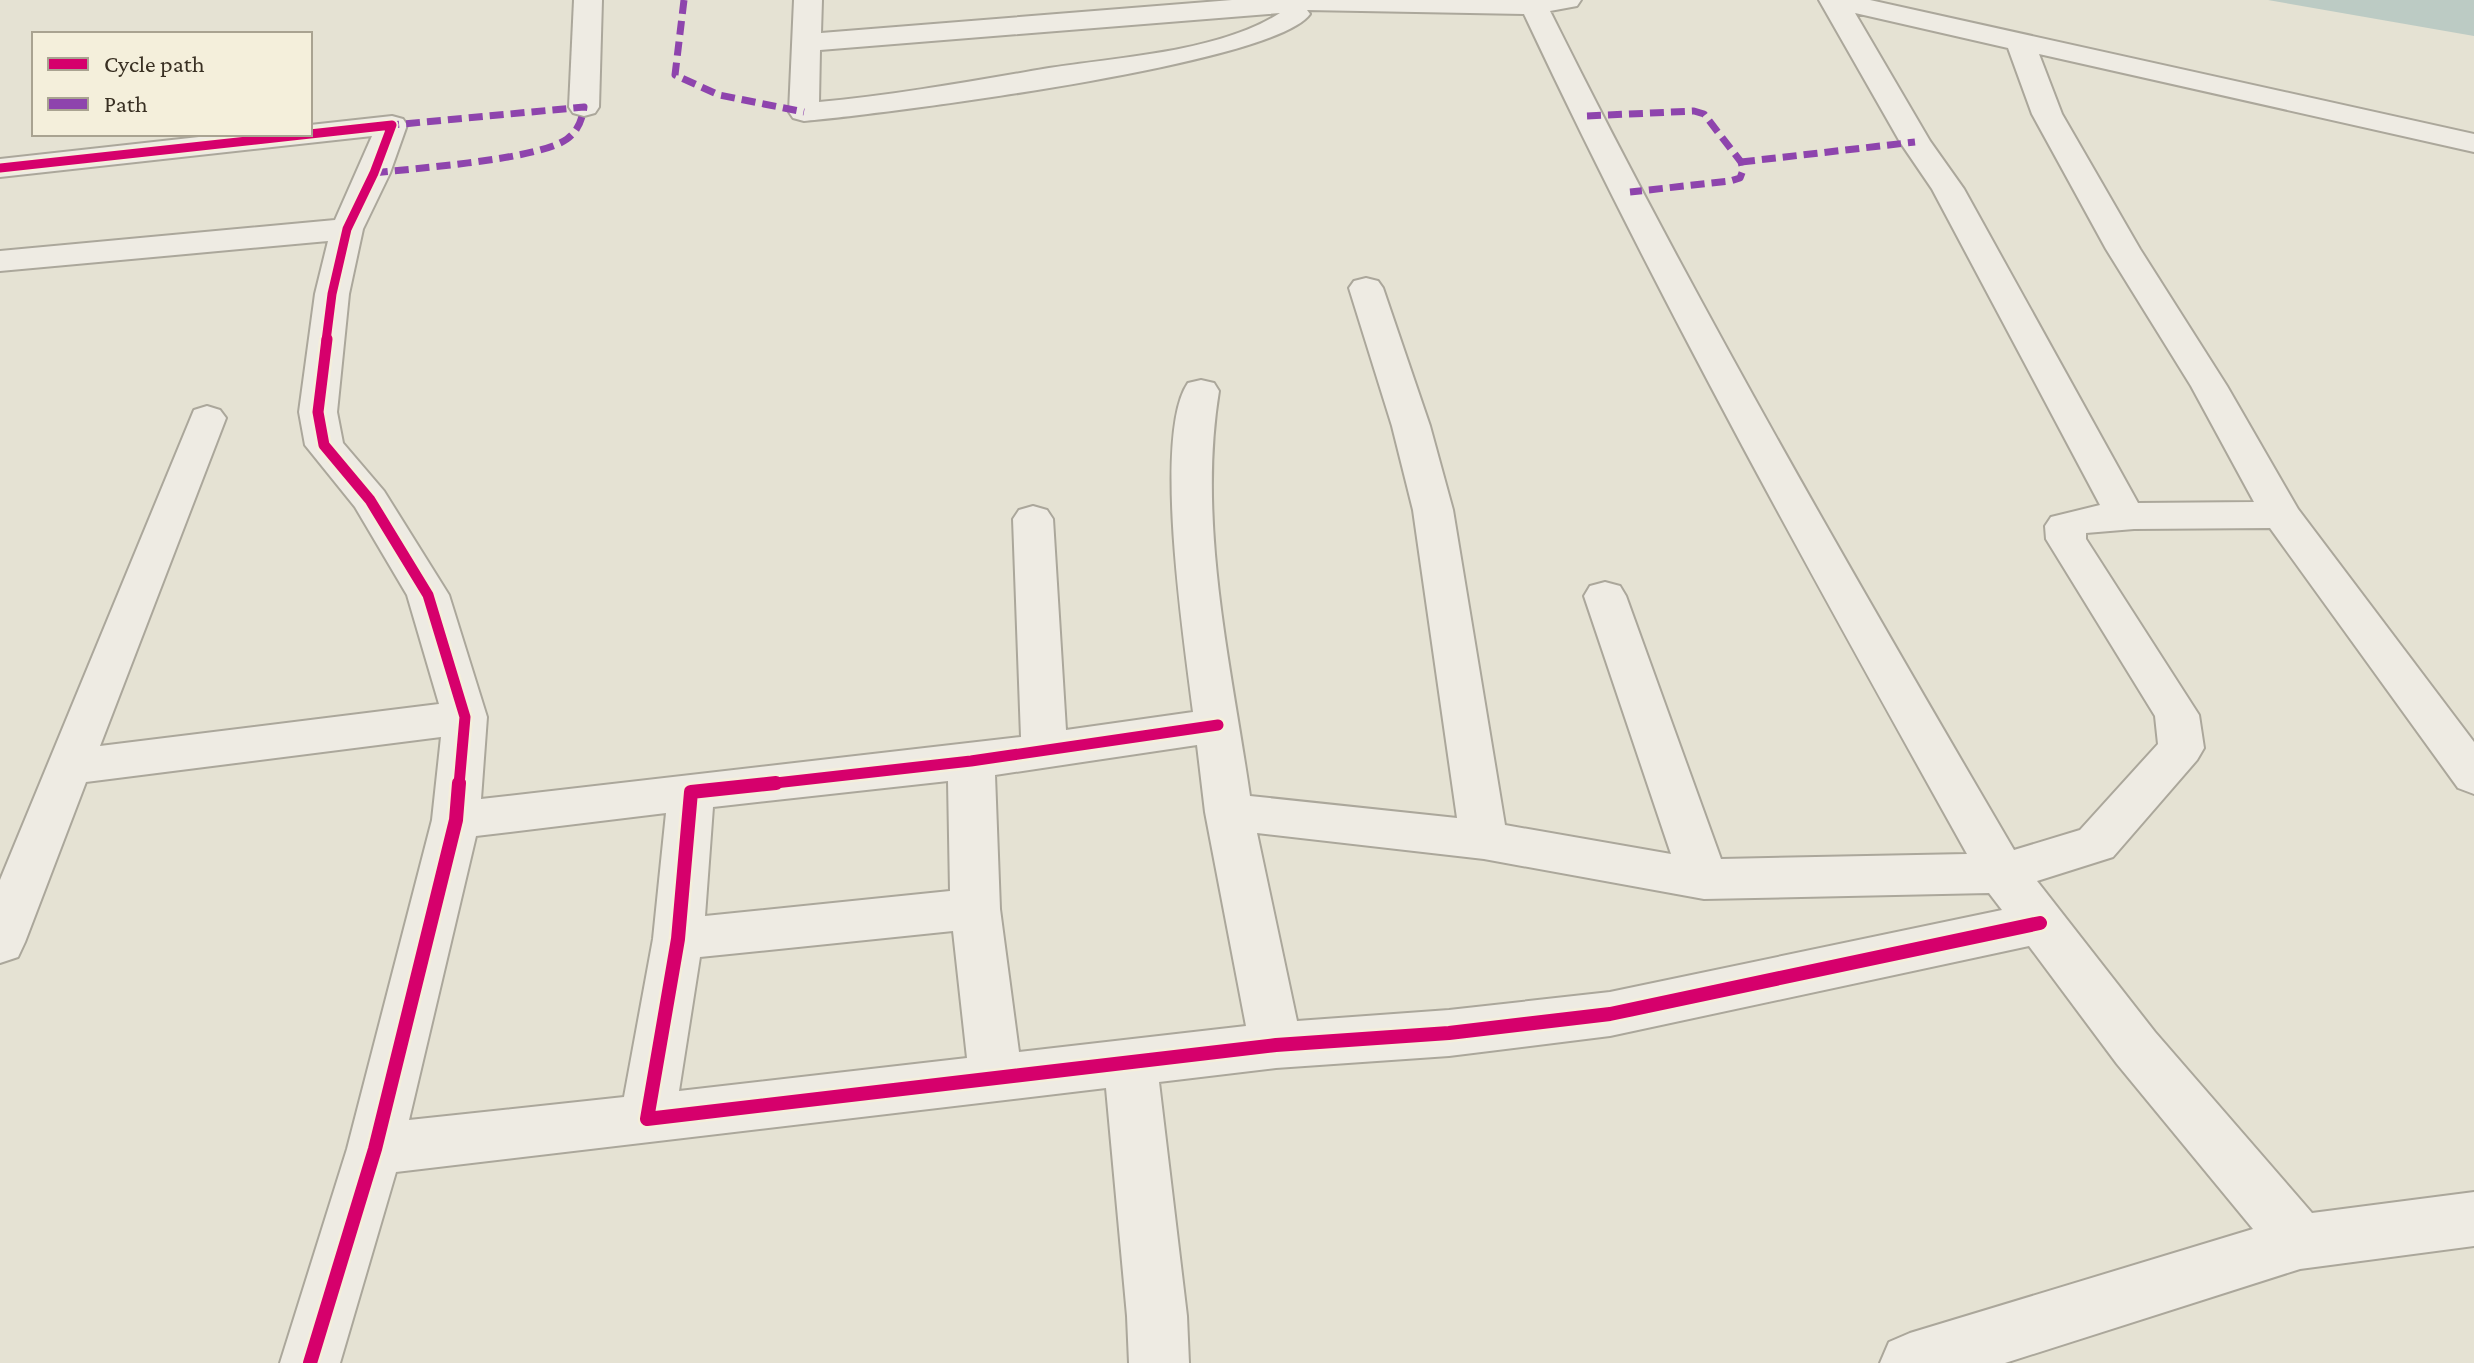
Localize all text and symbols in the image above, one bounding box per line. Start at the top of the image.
legend [32,32,312,136]
text: Cycle path [104,50,205,77]
text: Path [104,90,148,117]

